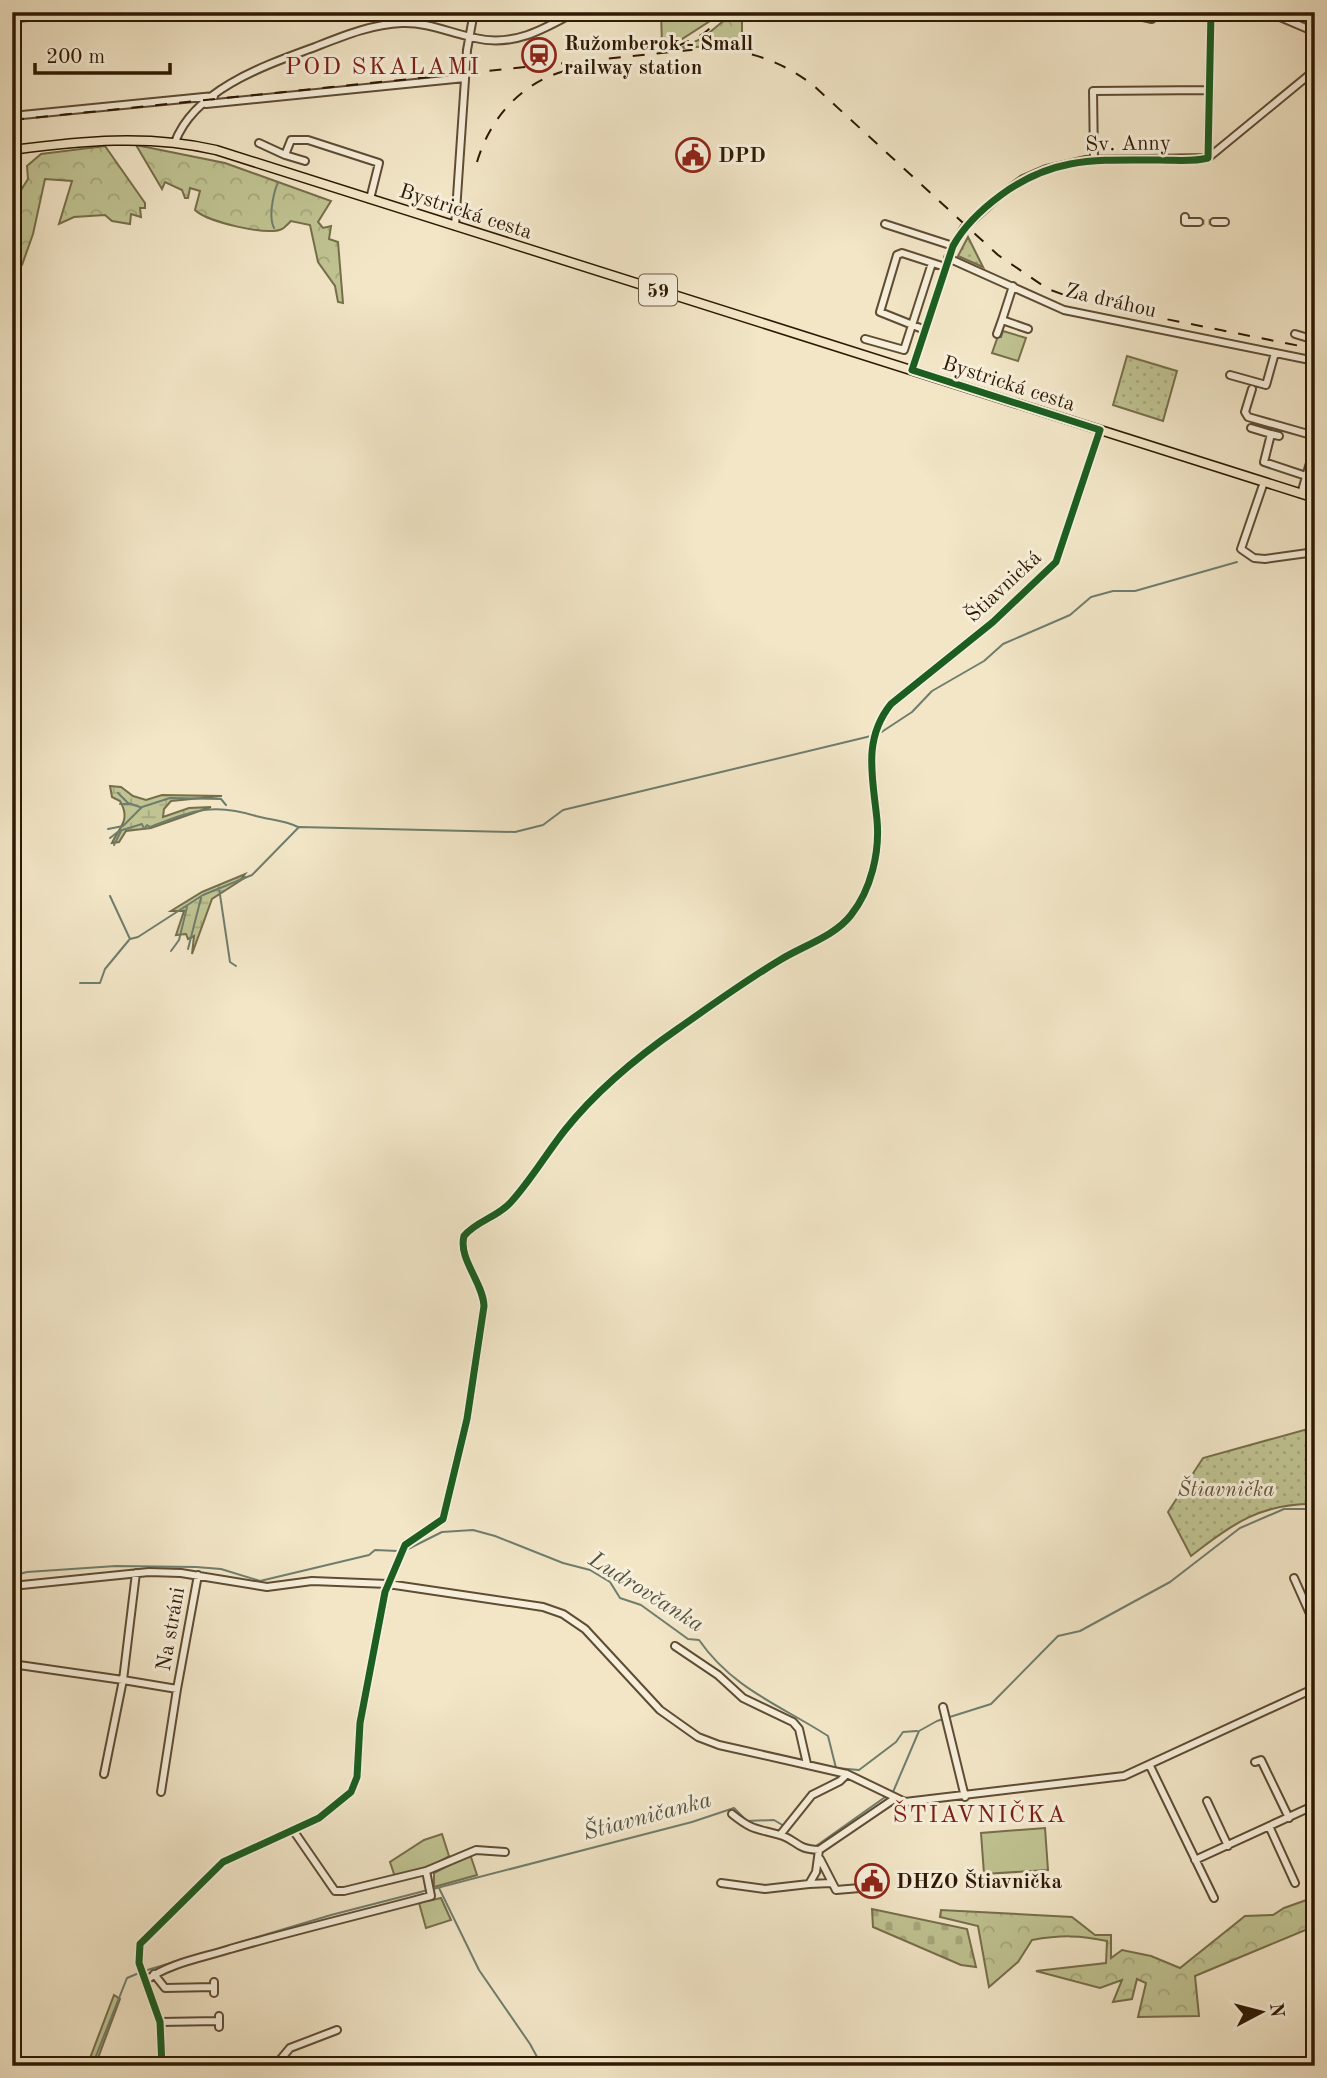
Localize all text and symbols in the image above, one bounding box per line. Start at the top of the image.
scale bar [35,32,170,76]
place label: Ružomberok - Small railway station [564,34,753,79]
station icon: Ružomberok - Small railway station [520,36,558,74]
text: 200 m [46,47,105,68]
district label: POD SKALAMI [285,56,481,80]
street label: Sv. Anny [1085,133,1171,156]
public building icon: DPD [674,136,712,174]
place label: DPD [718,146,766,167]
street label: Bystrická cesta [396,181,535,244]
road number: 59 [639,274,677,306]
street label: Za dráhou [1063,281,1158,322]
street label: Bystrická cesta [939,353,1078,416]
street label: Štiavnická [960,544,1046,627]
park label: Štiavnička [1178,1475,1274,1501]
water label: Ludrovčanka [584,1547,708,1637]
street label: Na stráni [154,1586,189,1673]
water label: Štiavničanka [580,1783,714,1845]
district label: ŠTIAVNIČKA [893,1799,1067,1828]
public building icon: DHZO Štiavnička [853,1862,891,1900]
place label: DHZO Štiavnička [896,1868,1062,1893]
north arrow [1226,1976,1296,2046]
text: N [1265,2002,1286,2019]

